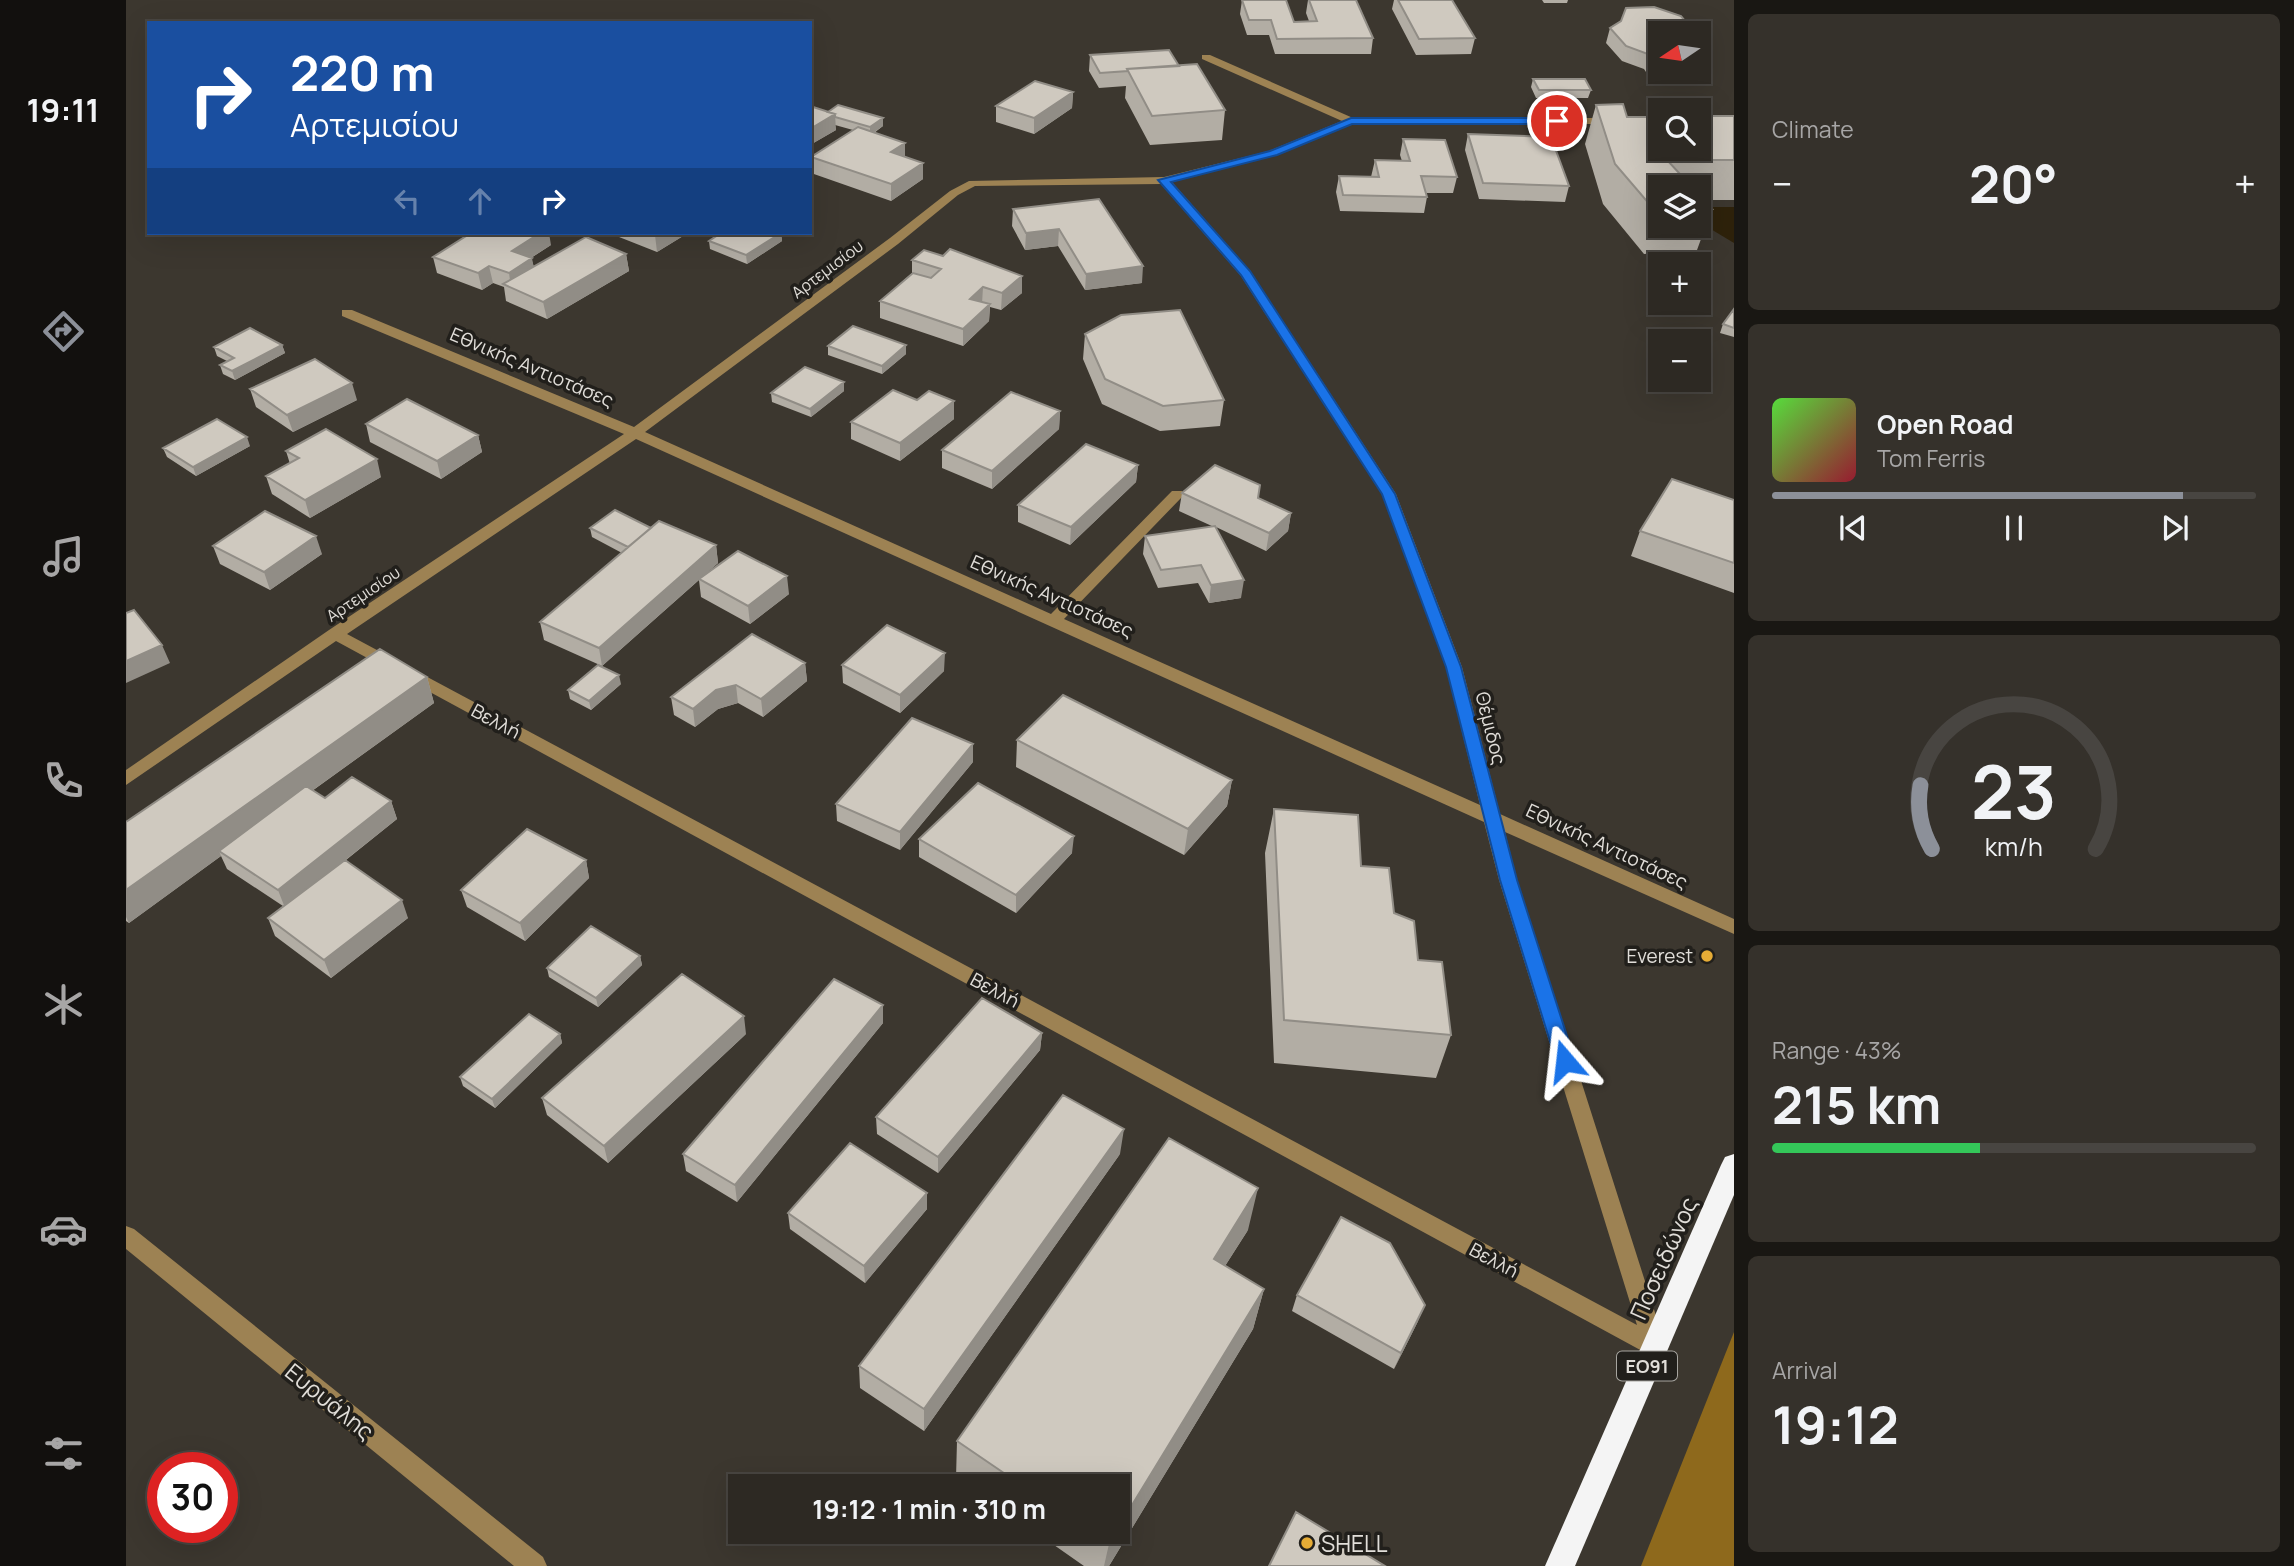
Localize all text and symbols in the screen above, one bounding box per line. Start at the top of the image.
north arrow [1648,21,1712,84]
map controls [1648,21,1711,392]
text: 220 m [290,39,434,106]
icon: right [175,49,266,140]
text: 19:11 [27,88,99,132]
pin [1527,91,1587,151]
button: search [1648,98,1711,161]
icon: arrive [1538,102,1576,140]
text: Αρτεμισίου [290,103,459,147]
text: Climate [1772,113,1854,145]
text: 20° [1969,148,2058,219]
text: − [1772,157,1793,209]
text: + [2234,157,2256,209]
button: layers [1648,175,1711,238]
icon: left [388,182,426,220]
icon: ahead [461,182,499,220]
icon: right [534,182,572,220]
street label: Αρτεμισίου [787,235,867,303]
button: + [1648,252,1711,315]
icon: directions [39,307,88,356]
street label: Εθνικής Αντιοτάσες [446,321,618,413]
button: − [1648,329,1711,392]
text: Open Road [1877,406,2013,442]
text: Tom Ferris [1877,442,1985,474]
icon: previous [1834,509,1872,547]
icon: pause [1995,509,2033,547]
icon: next [2156,509,2194,547]
icon: music [39,532,88,581]
street label: Εθνικής Αντιοτάσες [967,548,1137,644]
street label: Αρτεμισίου [322,561,404,627]
street label: Θέμιδος [1469,689,1513,767]
street label: Βελλή [467,697,525,745]
text: 23 [1971,741,2057,841]
icon: phone [39,756,88,805]
street label: Εθνικής Αντιοτάσες [1522,797,1692,895]
text: km/h [1985,829,2043,864]
place label: Everest [1626,943,1693,969]
marker: Everest [1699,948,1715,964]
street label: Βελλή [966,966,1024,1014]
icon: climate [39,980,88,1029]
position arrow [1528,1024,1602,1098]
text: Range · 43% [1772,1034,1901,1066]
text: 215 km [1772,1069,1941,1140]
street label: Ποσειδώνος [1622,1192,1704,1324]
icon: car [39,1205,88,1254]
street label: Βελλή [1465,1236,1523,1284]
road number: ΕΟ91 [1617,1352,1677,1380]
text: Arrival [1772,1354,1838,1386]
street label: Ευρυάλης [279,1355,381,1447]
text: 19:12 [1772,1389,1899,1460]
icon: filters [39,1429,88,1478]
speed limit sign: 30 [147,1452,238,1543]
text: 19:12 · 1 min · 310 m [812,1491,1046,1527]
place label: SHELL [1321,1527,1388,1559]
marker: SHELL [1299,1535,1315,1551]

